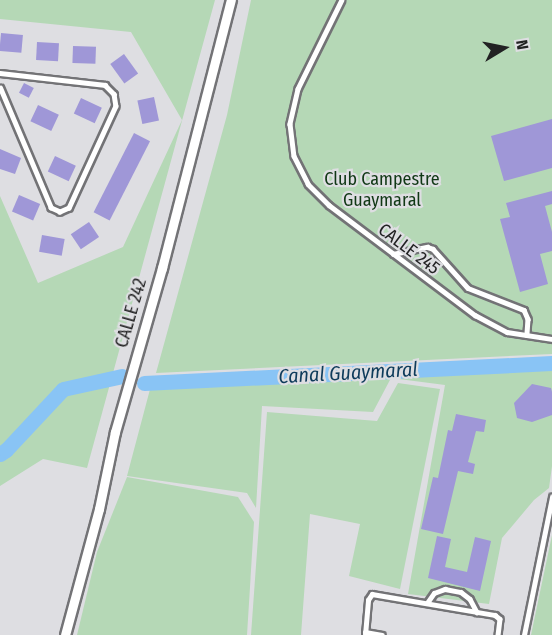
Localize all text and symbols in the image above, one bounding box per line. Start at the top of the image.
north arrow [474,18,534,78]
text: N [512,38,532,51]
park label: Club Campestre Guaymaral [324,169,440,212]
street label: CALLE 245 [374,219,444,279]
street label: CALLE 242 [111,276,151,350]
water label: Canal Guaymaral [278,357,418,389]

